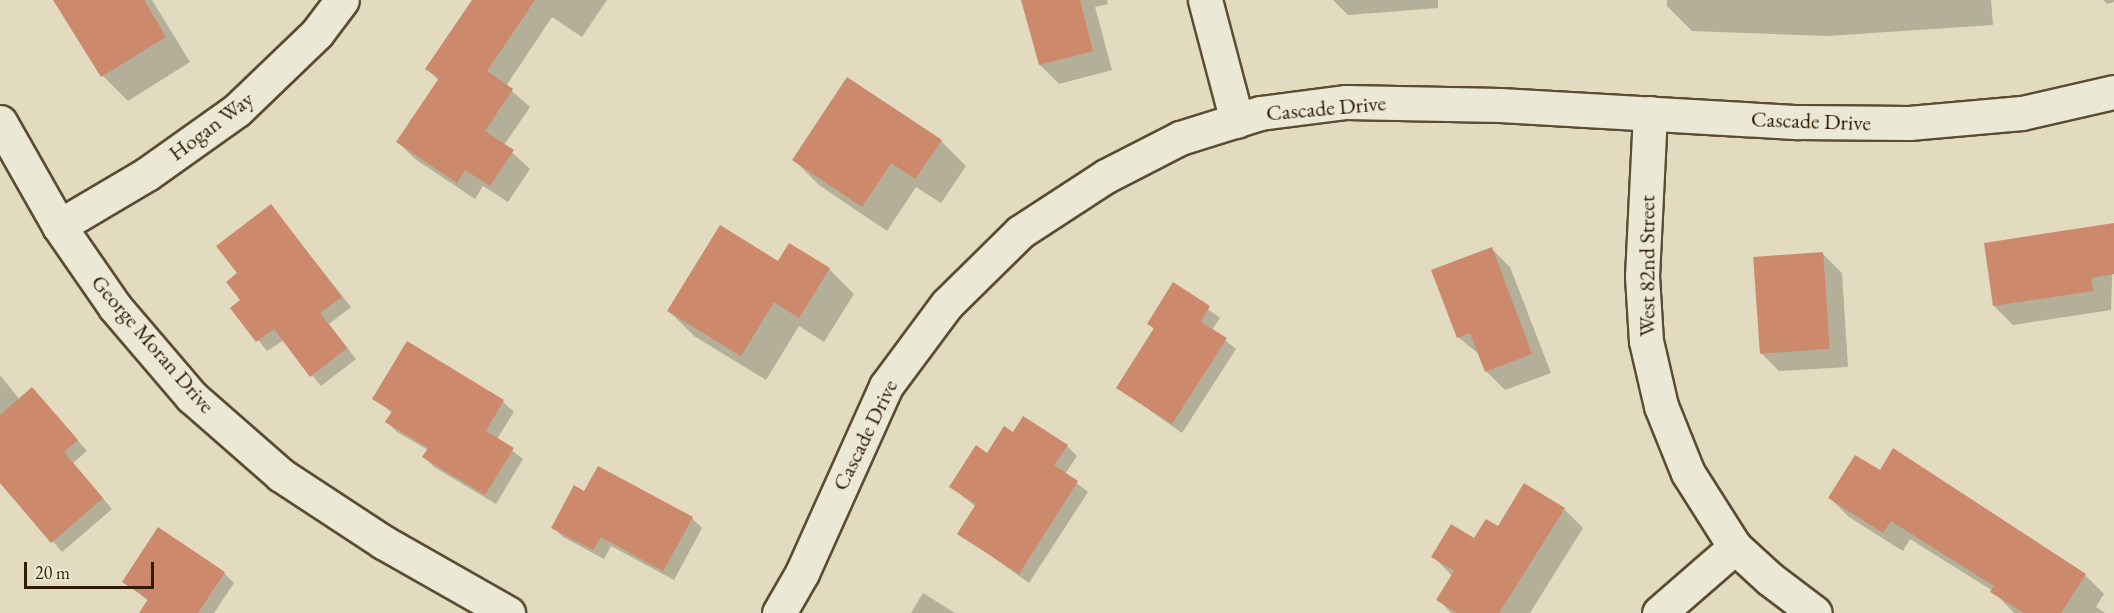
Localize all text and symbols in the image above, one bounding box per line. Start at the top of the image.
street label: Hogan Way [163,86,259,166]
street label: Cascade Drive [1265,90,1387,126]
street label: Cascade Drive [1751,106,1871,136]
street label: West 82nd Street [1634,195,1660,337]
street label: George Moran Drive [86,269,220,419]
street label: Cascade Drive [827,375,903,495]
scale bar [27,550,158,588]
text: 20 m [35,561,70,584]

